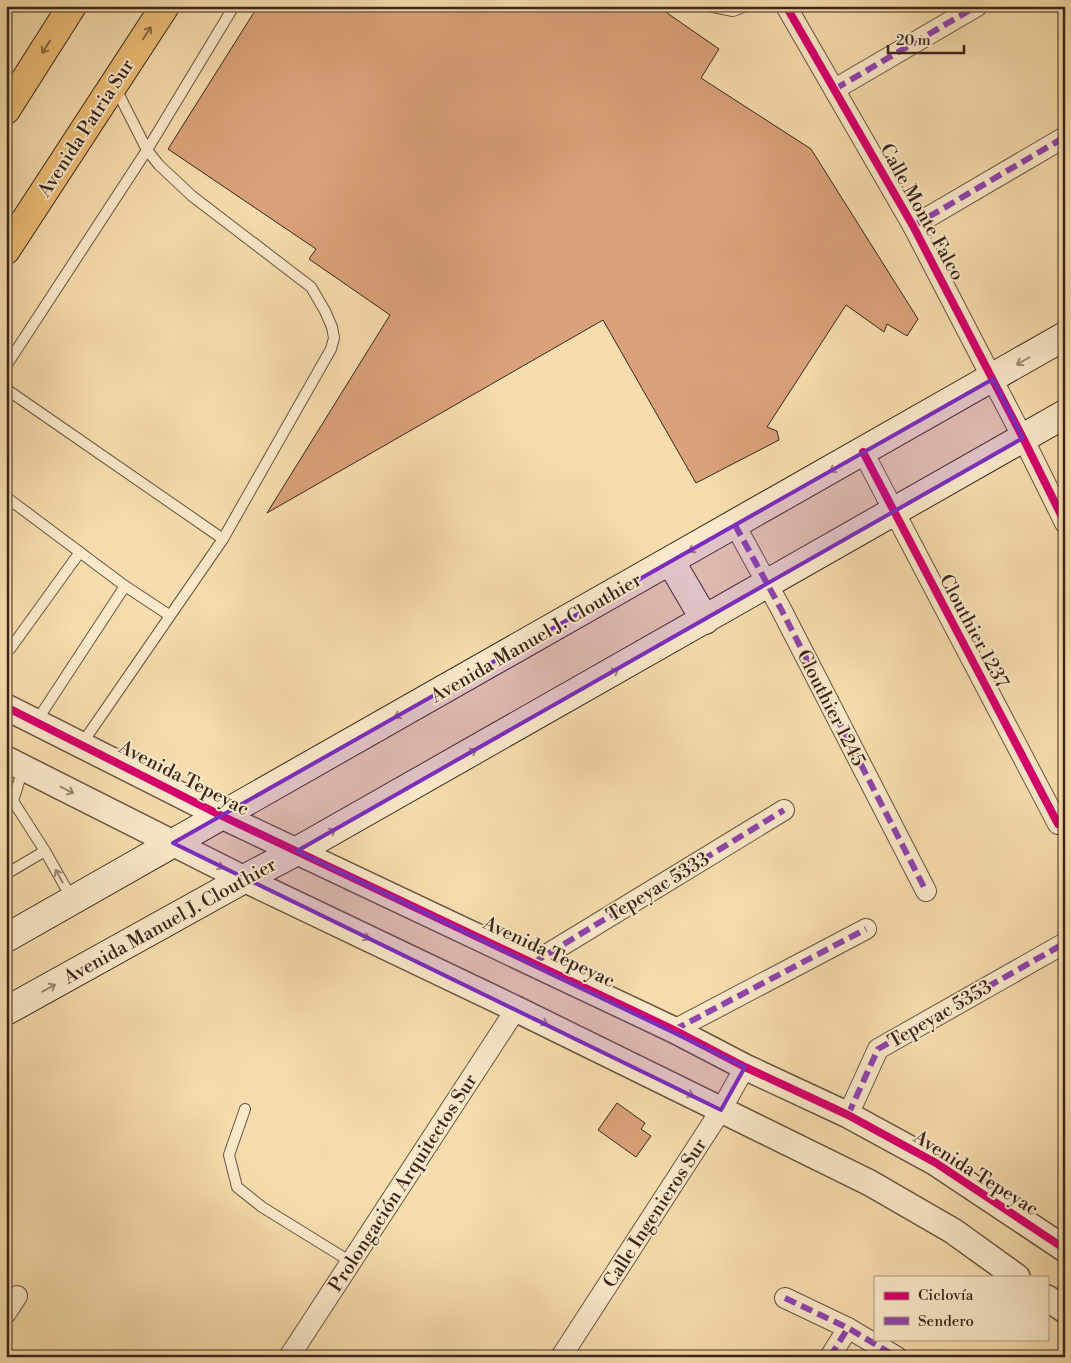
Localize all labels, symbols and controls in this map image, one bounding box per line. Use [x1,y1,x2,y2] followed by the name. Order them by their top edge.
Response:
[888,22,965,54] scale bar
[143,27,153,41] one-way arrow
[896,31,931,50] text: 20 m
[40,40,50,54] one-way arrow
[32,55,139,202] street label: Avenida Patria Sur
[874,139,970,285] street label: Calle Monte Falco
[1016,357,1030,367] one-way arrow
[829,463,844,473] one-way arrow
[687,543,702,553] one-way arrow
[425,568,646,709] street label: Avenida Manuel J. Clouthier
[934,570,1014,692] street label: Clouthier 1237
[791,646,871,770] street label: Clouthier 1245
[604,667,618,677] one-way arrow
[394,710,409,720] one-way arrow
[114,734,253,821] street label: Avenida Tepeyac
[463,748,478,758] one-way arrow
[59,786,74,795] one-way arrow
[321,828,336,837] one-way arrow
[602,847,714,927] street label: Tepeyac 5333
[58,852,281,990] street label: Avenida Manuel J. Clouthier
[209,861,224,870] one-way arrow
[54,868,64,883] one-way arrow
[478,911,619,993] street label: Avenida Tepeyac
[355,932,370,941] one-way arrow
[884,975,996,1053] street label: Tepeyac 5353
[41,982,55,992] one-way arrow
[533,1017,548,1027] one-way arrow
[323,1069,483,1297] street label: Prolongación Arquitectos Sur
[679,1089,694,1098] one-way arrow
[908,1124,1043,1221] street label: Avenida Tepeyac
[598,1134,712,1292] street label: Calle Ingenieros Sur
[874,1276,1048,1340] legend
[918,1286,974,1305] text: Ciclovía
[918,1312,974,1331] text: Sendero

